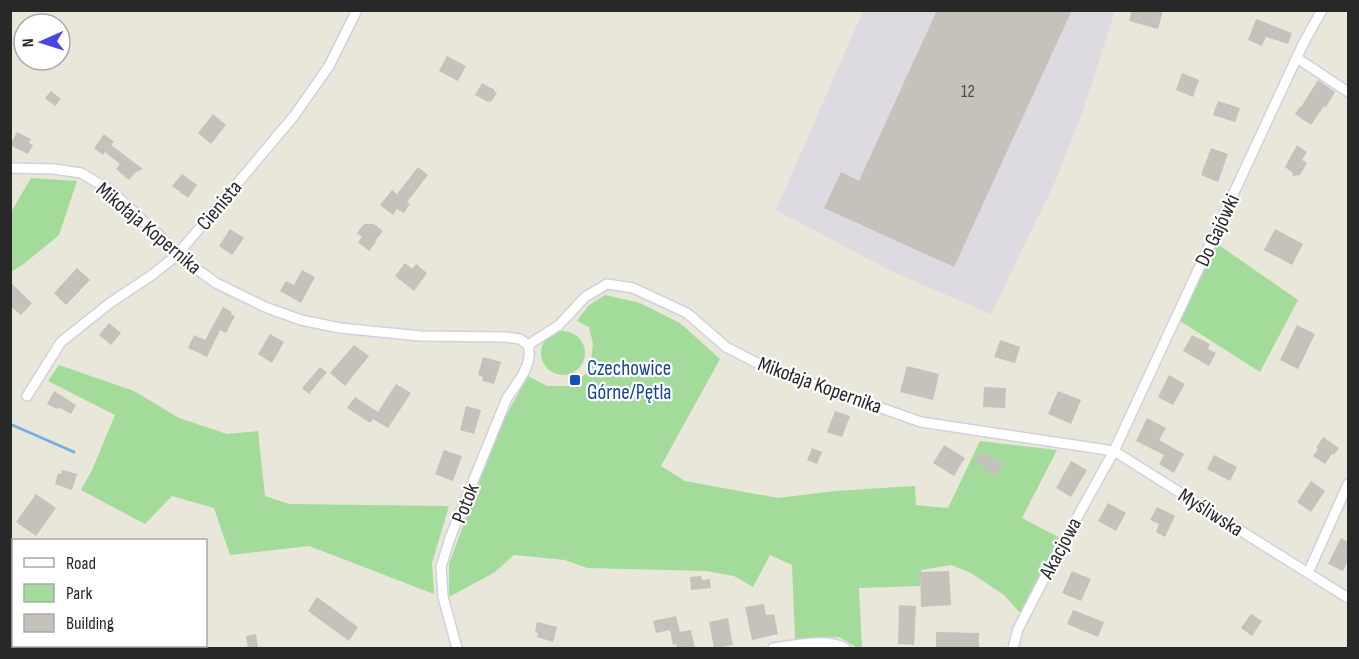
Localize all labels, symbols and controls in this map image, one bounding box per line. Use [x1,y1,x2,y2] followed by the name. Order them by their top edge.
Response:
[12,12,72,72] north arrow
[19,38,38,47] text: N
[961,81,975,102] house number: 12
[191,175,247,235] street label: Cienista
[91,177,207,280] street label: Mikołaja Kopernika
[1190,190,1245,270] street label: Do Gajówki
[754,351,885,419] street label: Mikołaja Kopernika
[587,356,671,405] place label: Czechowice Górne/Pętla
[568,373,582,387] marker: Czechowice Górne/Pętla
[446,480,485,527] street label: Potok
[1174,483,1248,542] street label: Myśliwska
[1033,513,1087,584] street label: Akacjowa
[12,539,207,647] legend
[66,553,96,574] text: Road
[66,583,92,604] text: Park
[66,613,114,634] text: Building

